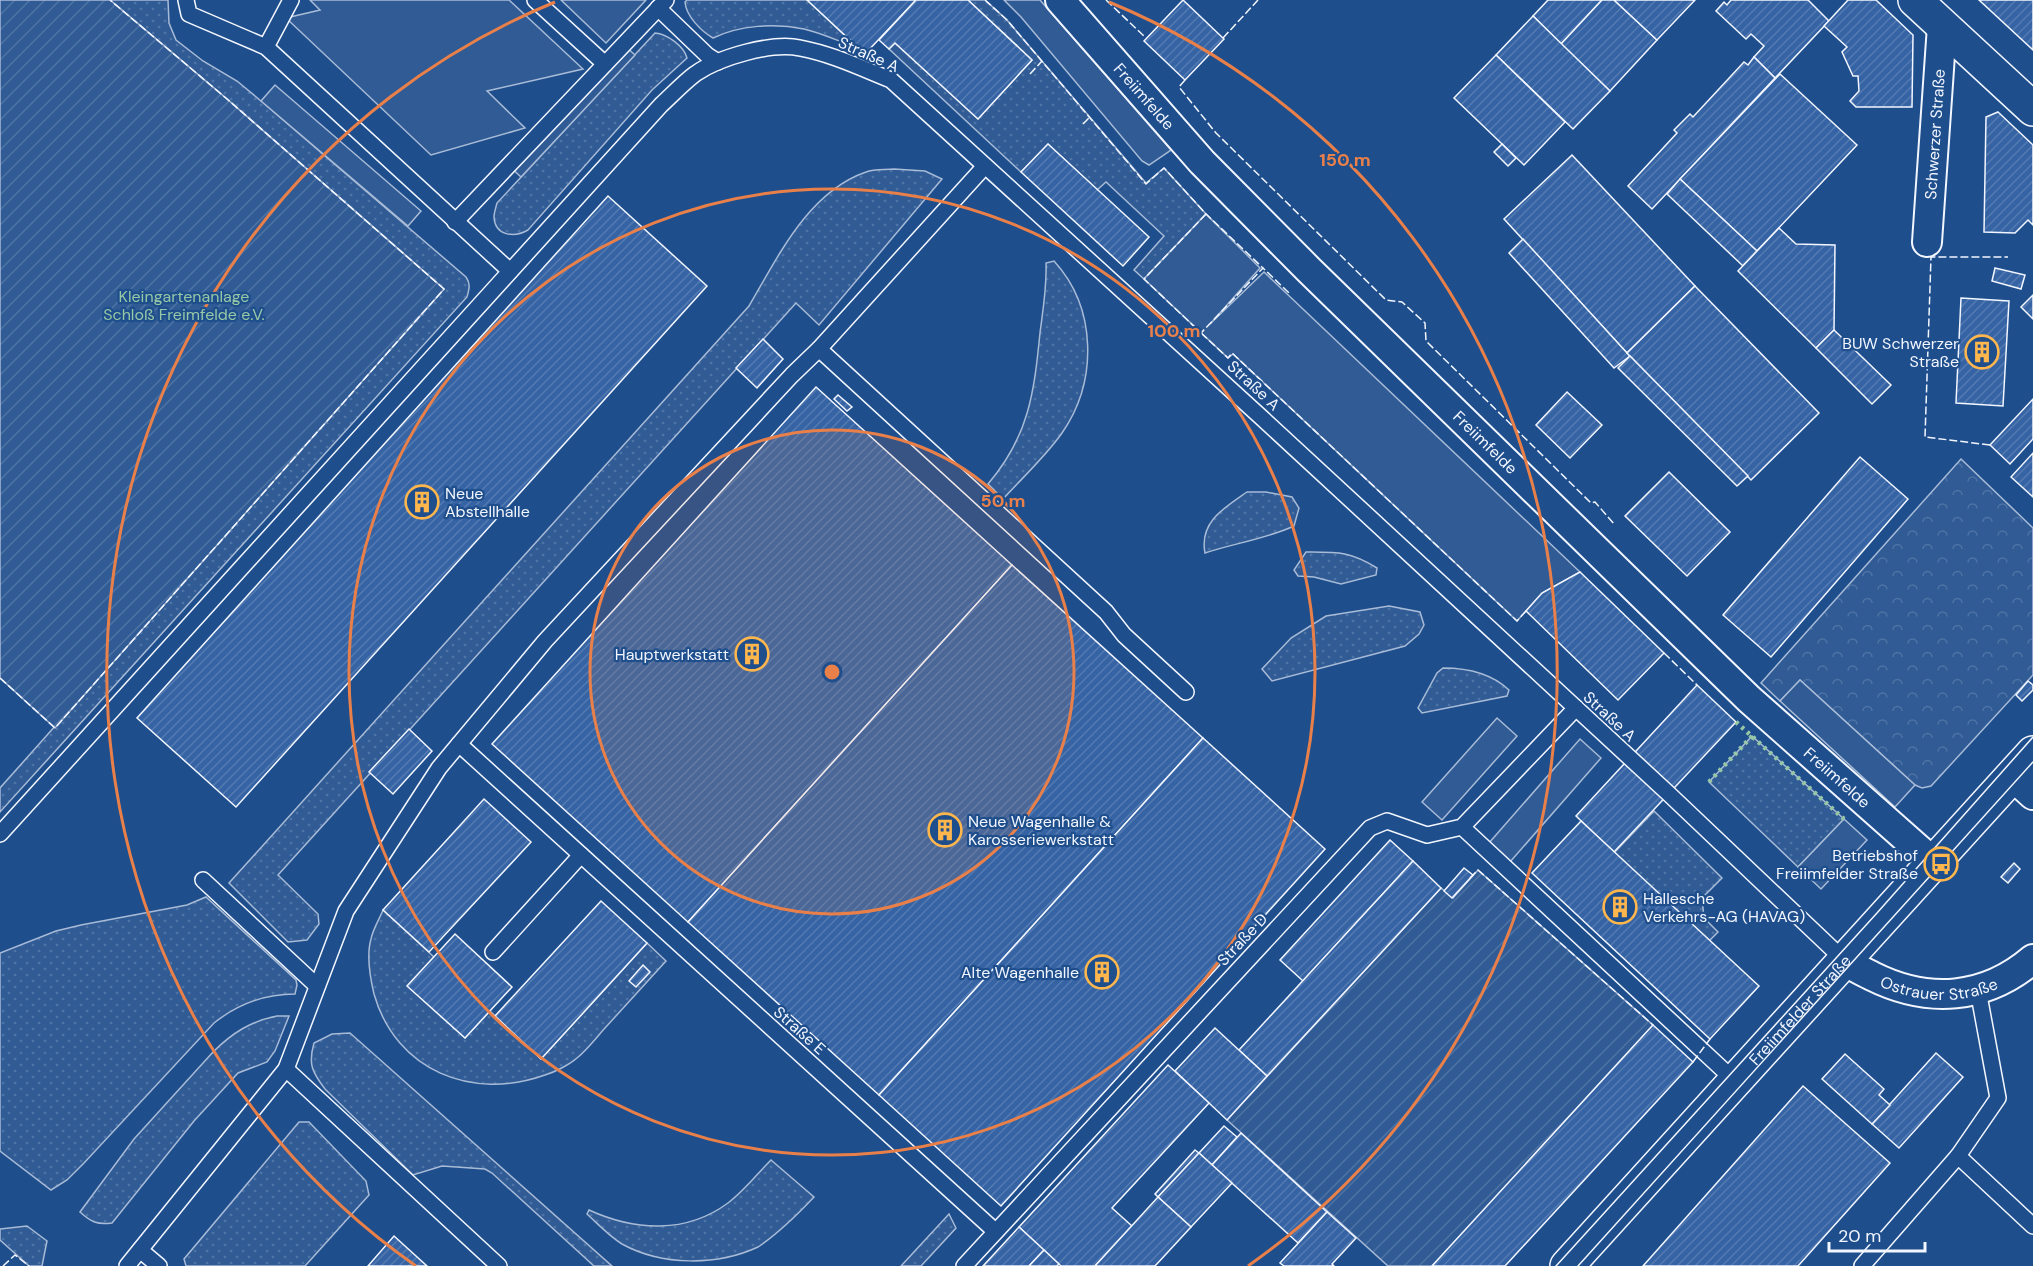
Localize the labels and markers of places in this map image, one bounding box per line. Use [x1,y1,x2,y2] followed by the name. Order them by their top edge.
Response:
[1842,333,1959,372] place label: BUW Schwerzer Straße
[1964,334,2000,370] building icon: BUW Schwerzer Straße
[445,483,530,522] place label: Neue Abstellhalle
[404,484,440,520] building icon: Neue Abstellhalle
[734,636,770,672] building icon: Hauptwerkstatt
[615,644,729,665] place label: Hauptwerkstatt
[822,662,842,682] centre of rings
[968,811,1114,850] place label: Neue Wagenhalle & Karosseriewerkstatt
[927,812,963,848] building icon: Neue Wagenhalle & Karosseriewerkstatt
[1776,845,1918,884] place label: Betriebshof Freiimfelder Straße
[1923,846,1959,882] bus stop icon: Betriebshof Freiimfelder Straße
[1643,888,1805,927] place label: Hallesche Verkehrs-AG (HAVAG)
[1602,889,1638,925] building icon: Hallesche Verkehrs-AG (HAVAG)
[1084,954,1120,990] building icon: Alte Wagenhalle
[961,962,1079,983] place label: Alte Wagenhalle

